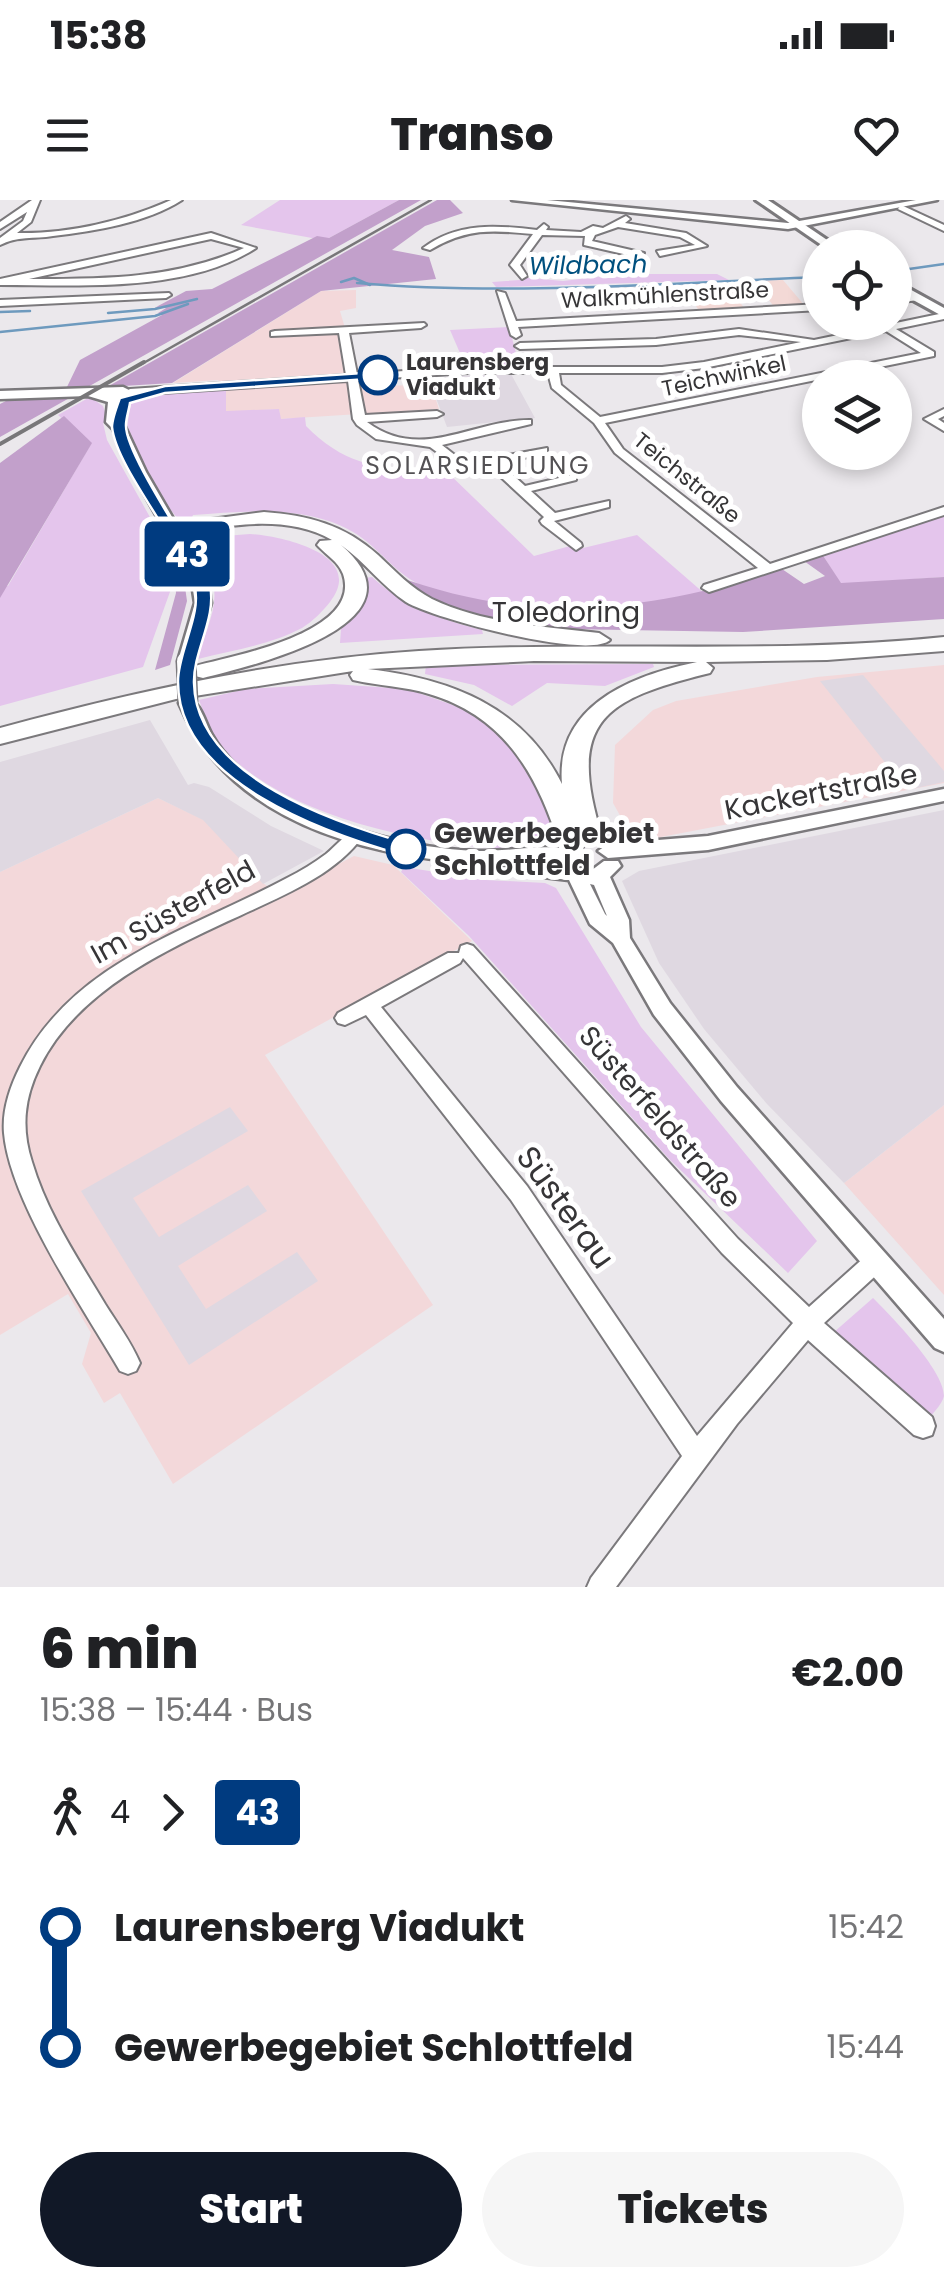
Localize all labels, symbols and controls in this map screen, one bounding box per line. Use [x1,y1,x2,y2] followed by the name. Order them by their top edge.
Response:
[50,9,147,62] text: 15:38
[391,103,553,166] text: Transo
[40,108,95,163] icon: menu
[849,108,904,163] icon: heart
[802,230,912,470] map controls
[802,230,912,340] button: locate
[528,246,648,284] water label: Wildbach
[560,274,770,316] street label: Walkmühlenstraße
[406,347,549,403] place label: Laurensberg Viadukt
[659,348,789,404] street label: Teichwinkel
[359,356,397,394] marker: Laurensberg Viadukt
[802,360,912,470] button: layers
[627,425,747,531] street label: Teichstraße
[365,448,591,483] district label: SOLARSIEDLUNG
[142,522,232,586] line badge: 43
[165,530,209,579] text: 43
[492,593,640,632] street label: Toledoring
[721,754,921,830] street label: Kackertstraße
[434,814,654,885] place label: Gewerbegebiet Schlottfeld
[387,830,425,868] marker: Gewerbegebiet Schlottfeld
[84,851,262,973] street label: Im Süsterfeld
[570,1017,750,1217] street label: Süsterfeldstraße
[506,1137,626,1277] street label: Süsterau
[40,1610,199,1687] text: 6 min
[792,1646,904,1699] text: €2.00
[40,1687,313,1732] text: 15:38 – 15:44 · Bus
[40,1785,95,1840] icon: walk
[145,1785,200,1840] icon: forward
[235,1788,280,1837] text: 43
[110,1789,130,1834] text: 4
[114,1901,524,1954] text: Laurensberg Viadukt
[828,1904,904,1949] text: 15:42
[114,2021,634,2074] text: Gewerbegebiet Schlottfeld
[827,2024,904,2069] text: 15:44
[40,2152,462,2267] button: Start
[482,2152,904,2267] button: Tickets

